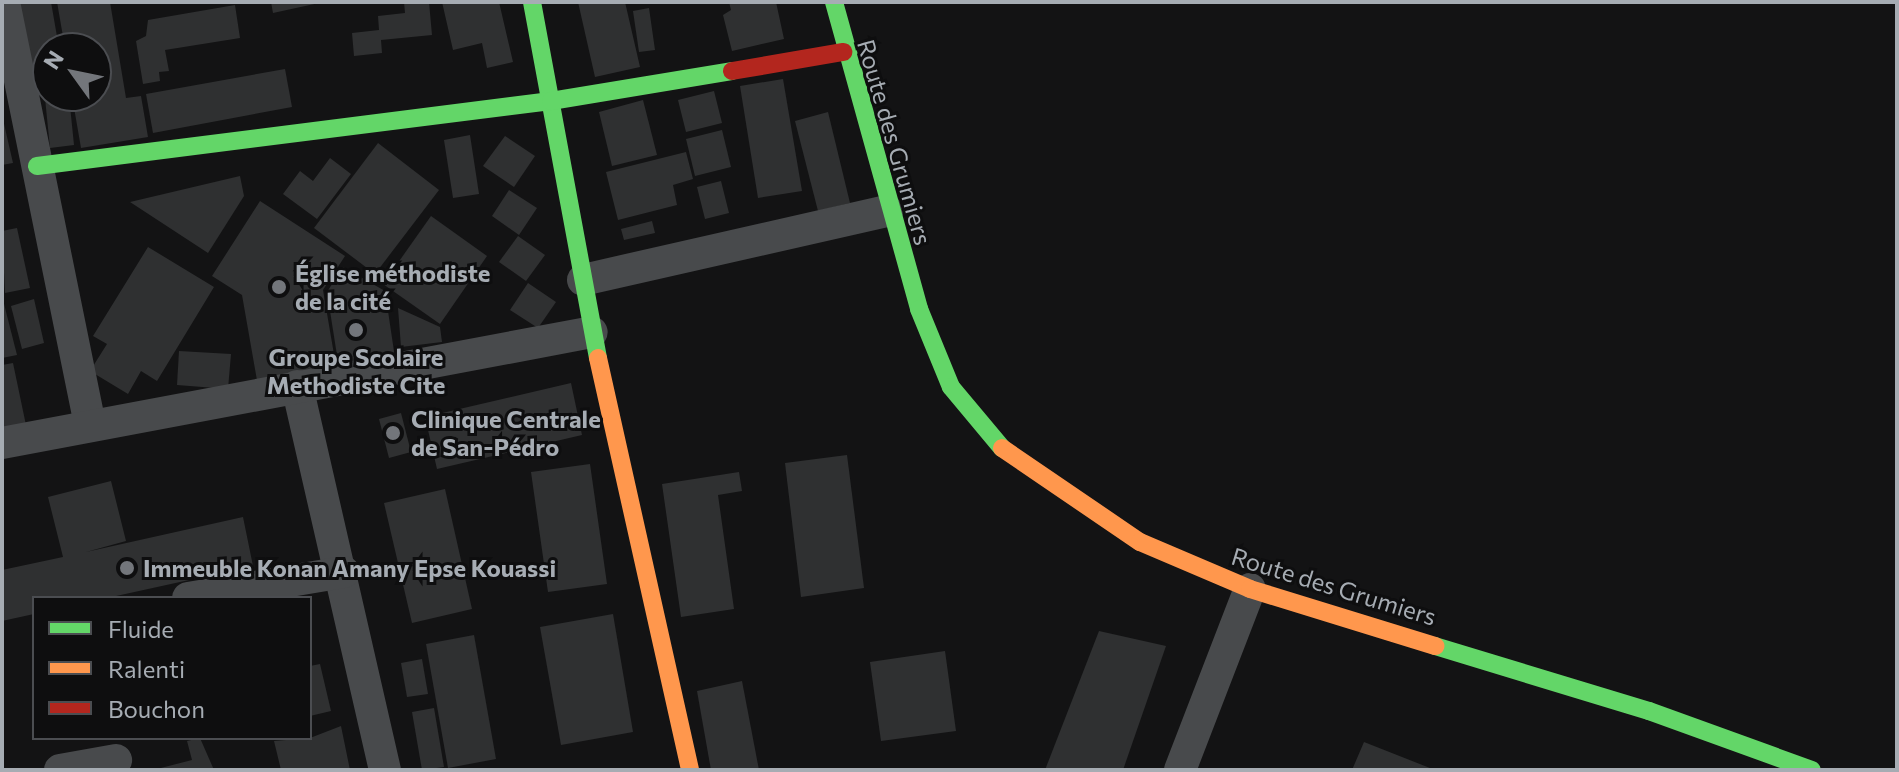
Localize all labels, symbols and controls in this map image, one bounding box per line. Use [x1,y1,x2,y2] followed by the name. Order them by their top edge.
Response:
[32,32,112,112] north arrow
[852,36,938,248] street label: Route des Grumiers
[37,45,69,74] text: N
[295,259,490,315] place label: Église méthodiste de la cité
[270,278,288,296] marker: Église méthodiste de la cité
[347,321,365,339] marker: Groupe Scolaire Methodiste Cite
[267,343,445,399] place label: Groupe Scolaire Methodiste Cite
[411,405,601,461] place label: Clinique Centrale de San-Pédro
[382,422,404,444] marker: Clinique Centrale de San-Pédro
[1228,541,1440,631] street label: Route des Grumiers
[143,554,556,582] place label: Immeuble Konan Amany Epse Kouassi
[118,559,136,577] marker: Immeuble Konan Amany Epse Kouassi
[32,596,312,740] legend
[108,614,174,643] text: Fluide
[108,654,185,683] text: Ralenti
[108,694,205,723] text: Bouchon

